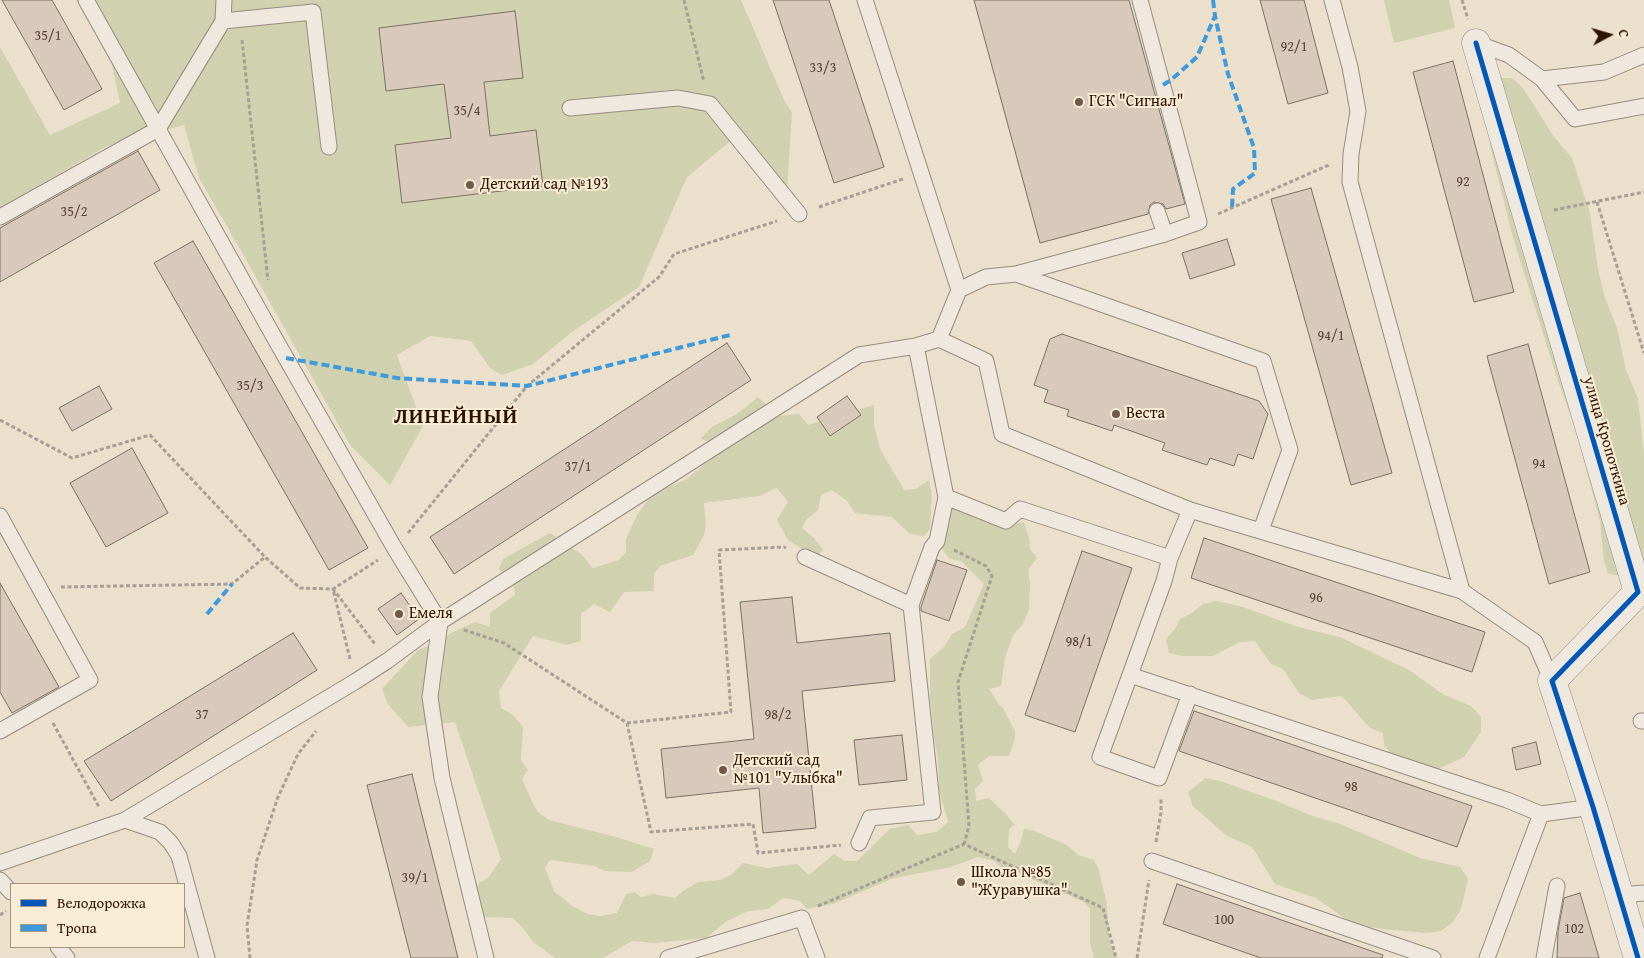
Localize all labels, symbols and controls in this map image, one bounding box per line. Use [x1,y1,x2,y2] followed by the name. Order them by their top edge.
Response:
[1584,10,1634,60] north arrow
[35,28,61,44] house number: 35/1
[1614,28,1634,38] text: С
[1281,39,1307,55] house number: 92/1
[810,60,836,76] house number: 33/3
[1089,92,1184,112] place label: ГСК "Сигнал"
[1073,96,1085,108] marker: ГСК "Сигнал"
[454,103,480,119] house number: 35/4
[1456,174,1470,190] house number: 92
[480,175,609,195] place label: Детский сад №193
[464,179,476,191] marker: Детский сад №193
[61,204,87,220] house number: 35/2
[1318,328,1344,344] house number: 94/1
[1578,374,1634,508] street label: улица Кропоткина
[237,378,263,394] house number: 35/3
[1126,404,1165,424] place label: Веста
[393,405,519,431] district label: ЛИНЕЙНЫЙ
[1110,408,1122,420] marker: Веста
[1532,456,1546,472] house number: 94
[565,459,591,475] house number: 37/1
[1309,590,1323,606] house number: 96
[409,604,453,624] place label: Емеля
[393,608,405,620] marker: Емеля
[1066,634,1092,650] house number: 98/1
[195,707,209,723] house number: 37
[765,707,791,723] house number: 98/2
[733,751,843,789] place label: Детский сад №101 "Улыбка"
[717,764,729,776] marker: Детский сад №101 "Улыбка"
[1344,779,1358,795] house number: 98
[971,863,1068,901] place label: Школа №85 "Журавушка"
[402,870,428,886] house number: 39/1
[955,876,967,888] marker: Школа №85 "Журавушка"
[10,883,185,948] legend
[57,892,146,913] text: Велодорожка
[1214,912,1234,928] house number: 100
[57,917,97,938] text: Тропа
[1564,921,1584,937] house number: 102

